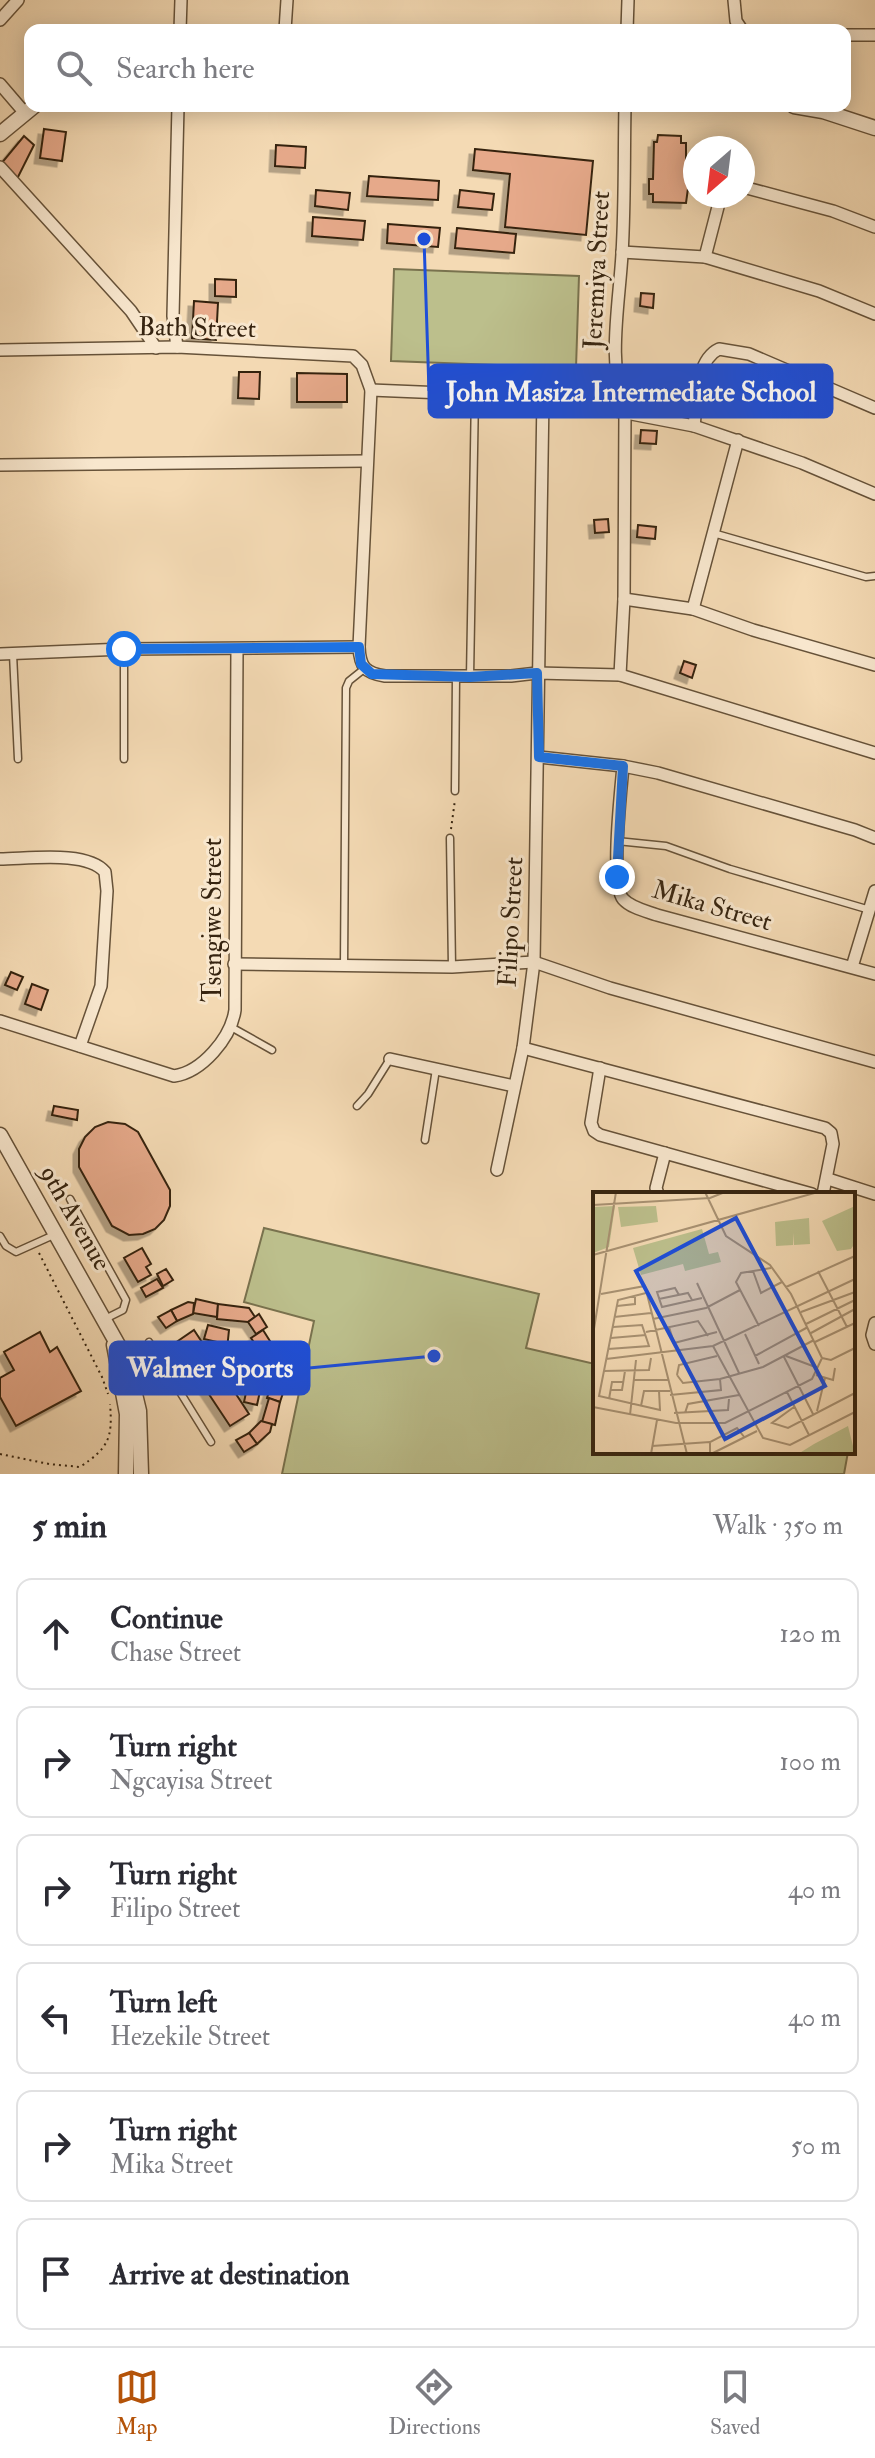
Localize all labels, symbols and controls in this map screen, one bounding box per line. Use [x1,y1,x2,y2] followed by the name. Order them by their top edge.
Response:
[24,24,851,112] search box
[52,46,96,90] icon: search
[116,50,255,87] text: Search here
[683,136,755,208] north arrow
[577,190,617,351] street label: Jeremiya Street
[138,311,256,345] street label: Bath Street
[429,365,832,417] callout: John Masiza Intermediate School
[444,375,817,410] text: John Masiza Intermediate School
[106,631,142,667] route start
[197,838,229,1002] street label: Tsengiwe Street
[492,856,531,988] street label: Filipo Street
[599,859,635,895] route end
[648,874,776,938] street label: Mika Street
[31,1158,118,1276] street label: 9th Avenue
[593,1192,855,1454] inset map
[110,1342,309,1394] callout: Walmer Sports
[126,1351,294,1386] text: Walmer Sports
[32,1505,107,1548] text: 5 min
[713,1510,843,1542] text: Walk · 350 m
[110,1600,223,1637] text: Continue
[34,1612,78,1656] icon: ahead
[780,1618,841,1650] text: 120 m
[110,1637,241,1669] text: Chase Street
[110,1728,237,1765] text: Turn right
[34,1740,78,1784] icon: right
[780,1746,841,1778] text: 100 m
[110,1765,272,1797] text: Ngcayisa Street
[110,1856,237,1893] text: Turn right
[34,1868,78,1912] icon: right
[788,1874,841,1906] text: 40 m
[110,1893,240,1925] text: Filipo Street
[110,1984,217,2021] text: Turn left
[34,1996,78,2040] icon: left
[788,2002,841,2034] text: 40 m
[110,2021,270,2053] text: Hezekile Street
[110,2112,237,2149] text: Turn right
[34,2124,78,2168] icon: right
[791,2130,841,2162] text: 50 m
[110,2149,233,2181] text: Mika Street
[34,2252,78,2296] icon: arrive
[110,2256,350,2293] text: Arrive at destination
[115,2365,159,2441] tab: Map
[388,2365,481,2441] tab: Directions
[710,2365,760,2441] tab: Saved

